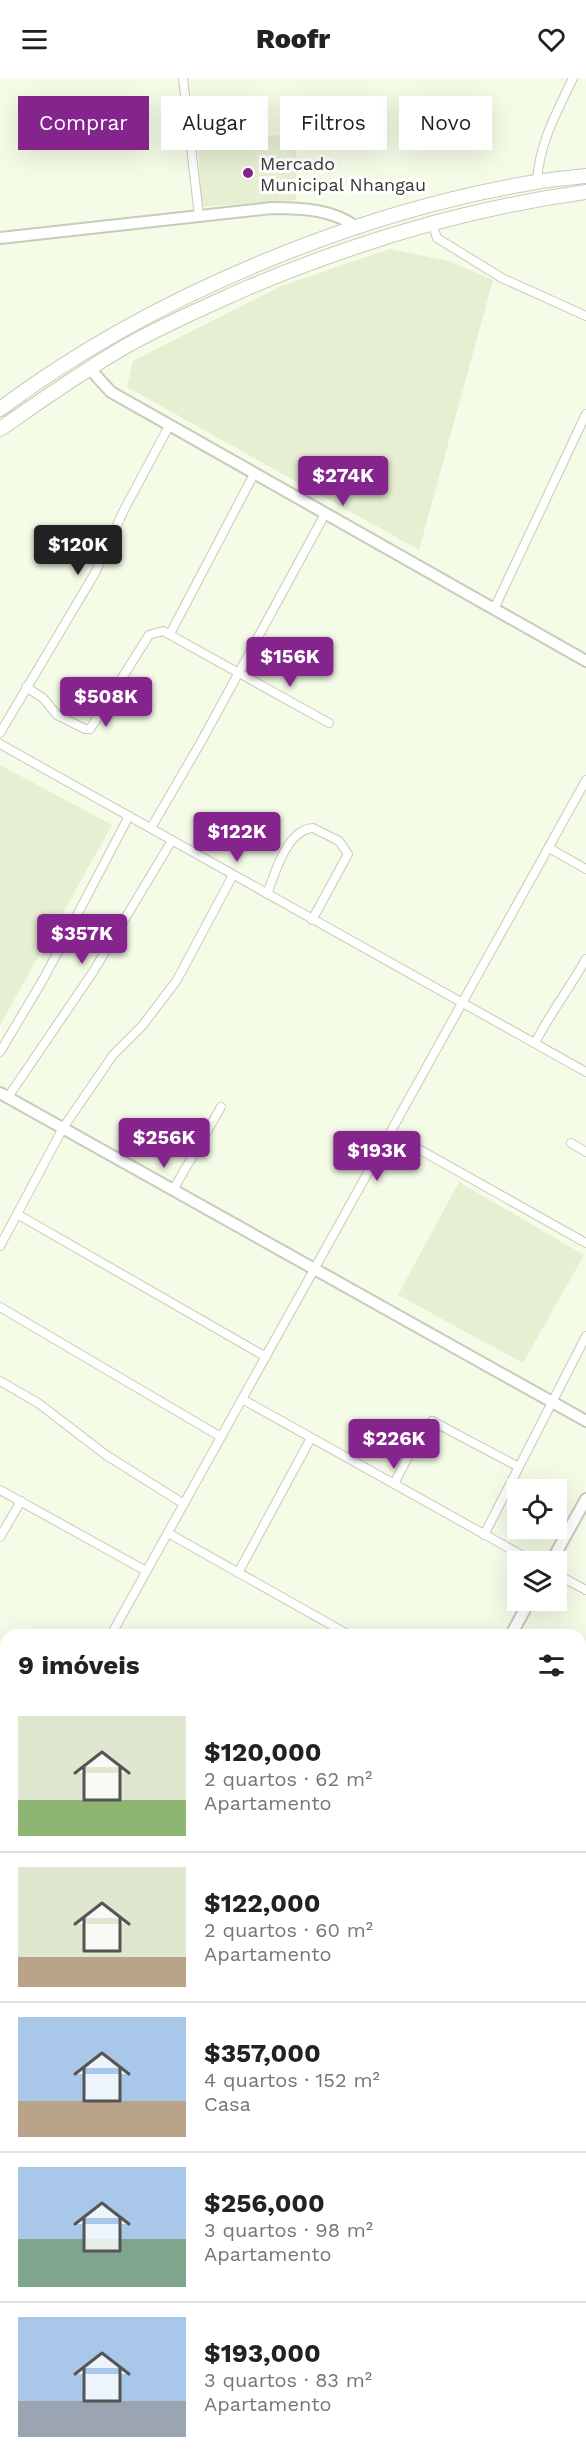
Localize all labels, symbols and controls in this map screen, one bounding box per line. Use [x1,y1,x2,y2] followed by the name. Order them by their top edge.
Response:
[18,23,51,56] icon: menu
[256,23,330,55] text: Roofr
[535,23,568,56] icon: heart
[18,96,149,150] chip: Comprar
[161,96,268,150] chip: Alugar
[280,96,387,150] chip: Filtros
[399,96,492,150] chip: Novo
[260,153,426,195] place label: Mercado Municipal Nhangau
[241,166,255,180] marker: Mercado Municipal Nhangau
[301,456,385,507] pin: $274K
[312,463,374,487] text: $274K
[36,525,120,576] pin: $120K
[48,532,108,556] text: $120K
[248,637,332,688] pin: $156K
[260,644,320,668] text: $156K
[64,677,148,728] pin: $508K
[74,684,138,708] text: $508K
[195,812,279,863] pin: $122K
[207,819,267,843] text: $122K
[40,914,124,965] pin: $357K
[51,921,113,945] text: $357K
[122,1118,206,1169] pin: $256K
[133,1125,195,1149] text: $256K
[335,1131,419,1182] pin: $193K
[347,1138,407,1162] text: $193K
[352,1419,436,1470] pin: $226K
[363,1426,425,1450] text: $226K
[507,1479,567,1611] map controls
[507,1479,567,1539] button: locate
[507,1551,567,1611] button: layers
[535,1649,568,1682] icon: filters
[18,1650,140,1680] text: 9 imóveis
[204,1737,321,1767] text: $120,000
[66,1740,138,1812] icon: home
[204,1767,372,1791] text: 2 quartos · 62 m²
[204,1791,332,1815] text: Apartamento
[204,1888,320,1918] text: $122,000
[66,1891,138,1963] icon: home
[204,1918,373,1942] text: 2 quartos · 60 m²
[204,1942,332,1966] text: Apartamento
[204,2038,321,2068] text: $357,000
[66,2041,138,2113] icon: home
[204,2068,380,2092] text: 4 quartos · 152 m²
[204,2092,251,2116] text: Casa
[204,2188,325,2218] text: $256,000
[66,2191,138,2263] icon: home
[204,2218,373,2242] text: 3 quartos · 98 m²
[204,2242,332,2266] text: Apartamento
[204,2338,321,2368] text: $193,000
[66,2341,138,2413] icon: home
[204,2368,372,2392] text: 3 quartos · 83 m²
[204,2392,332,2416] text: Apartamento

